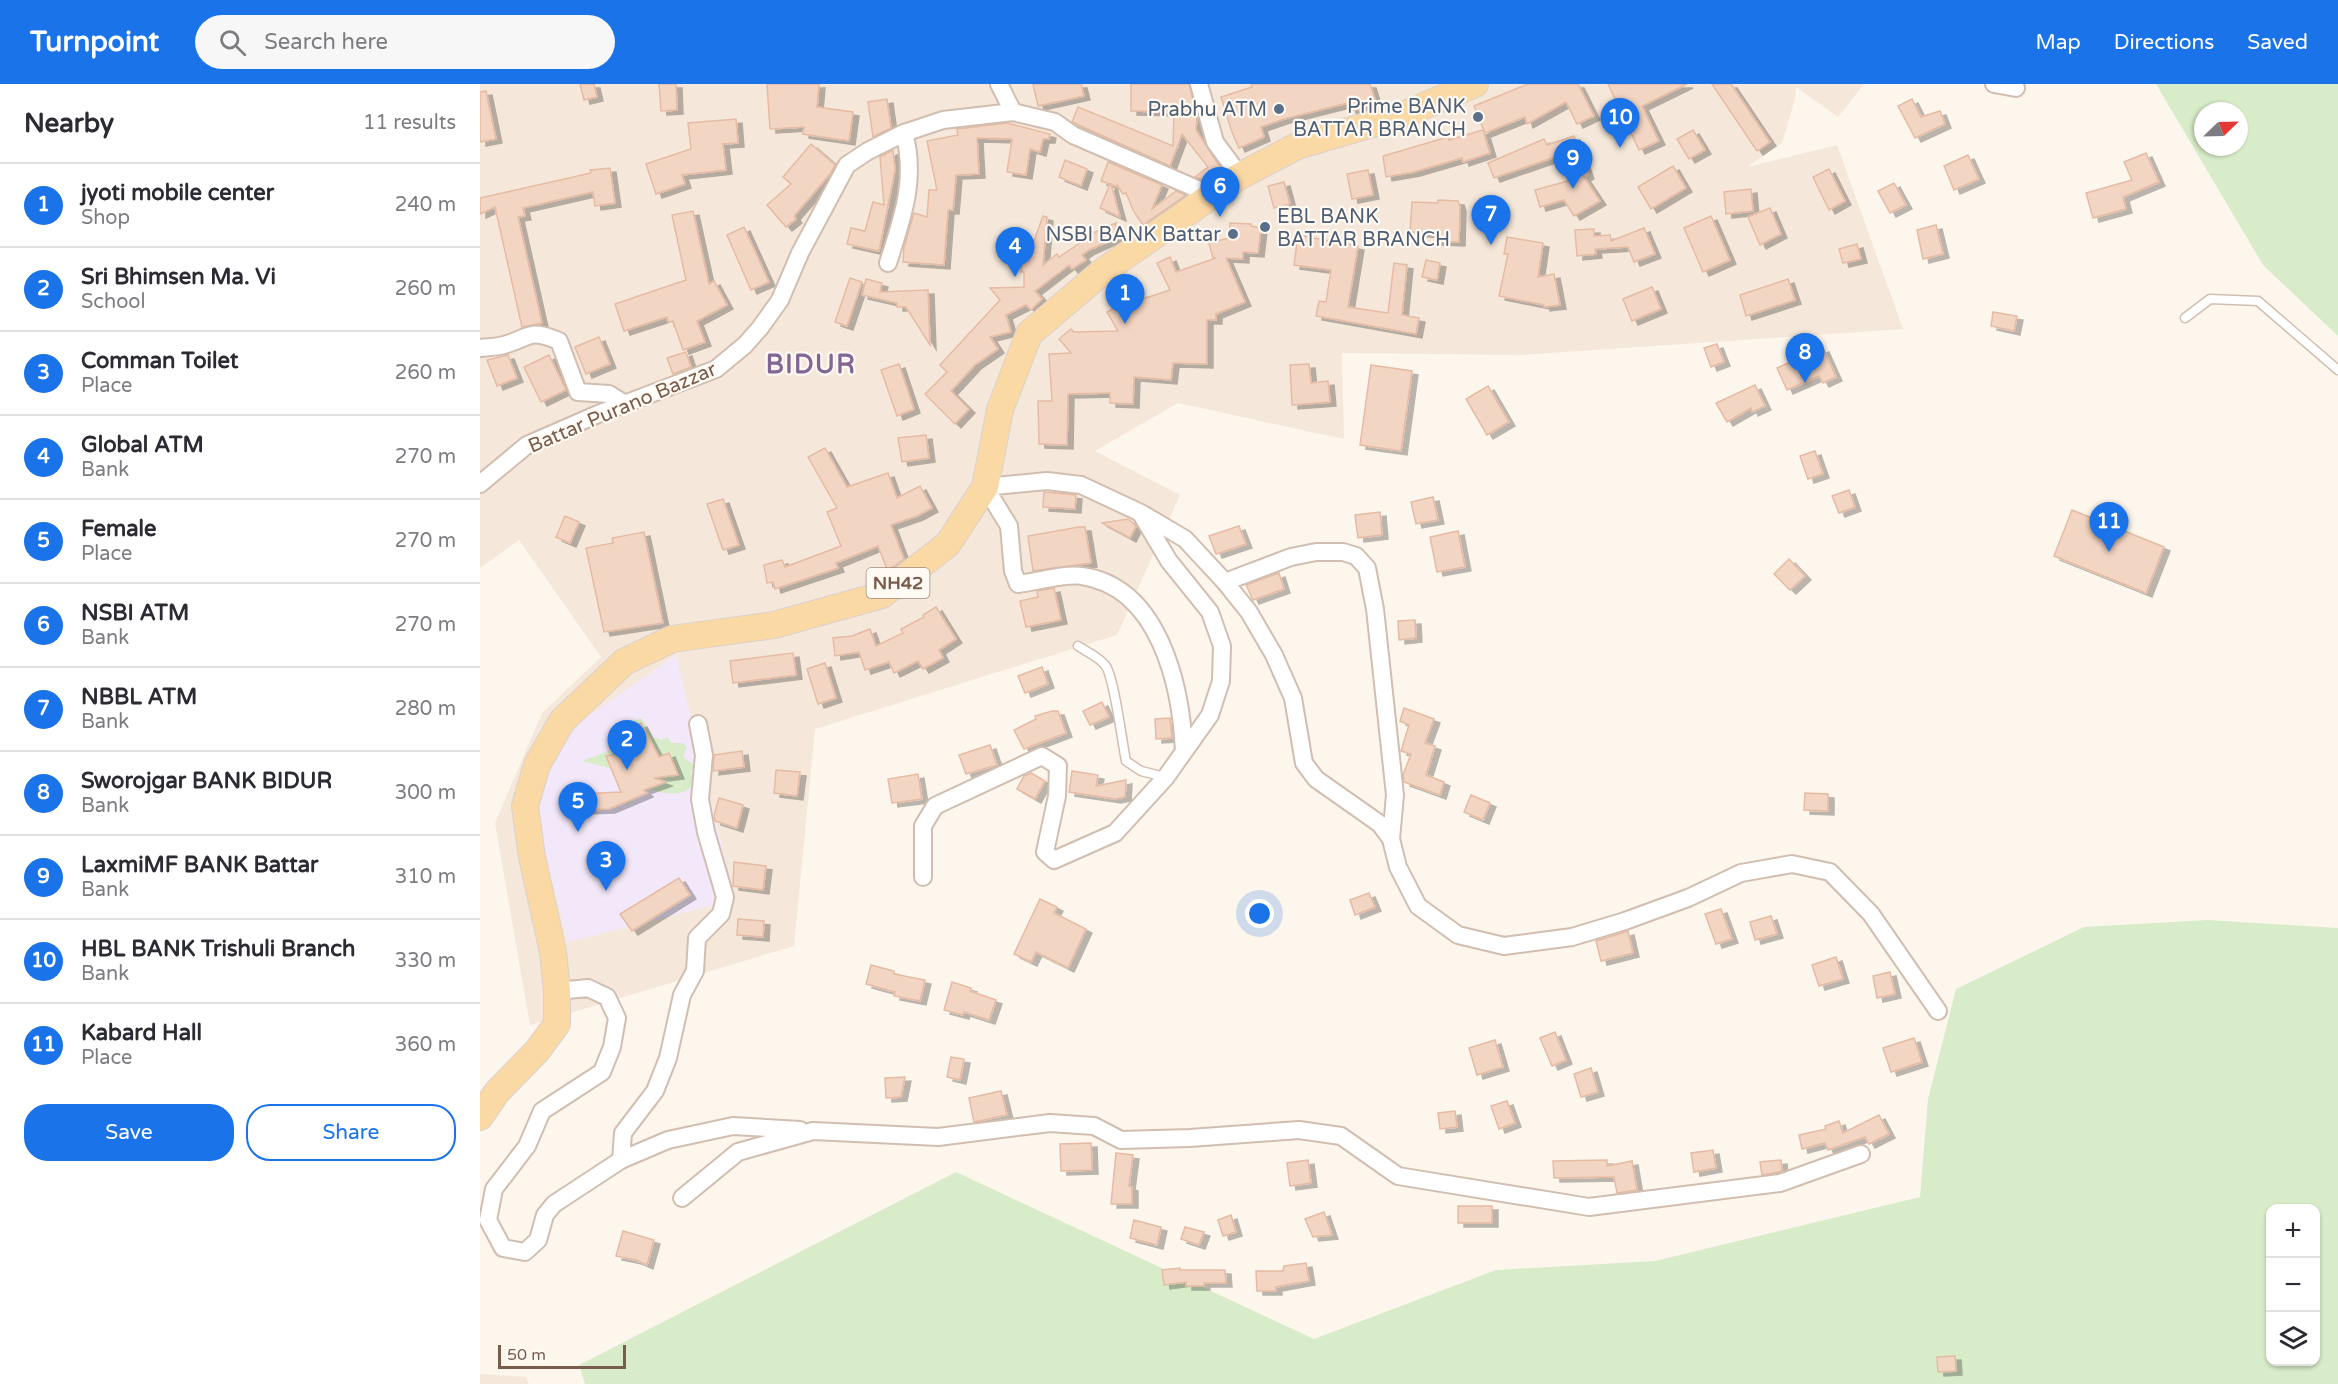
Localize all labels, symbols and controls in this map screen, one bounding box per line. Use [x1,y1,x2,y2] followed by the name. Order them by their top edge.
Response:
[195,15,615,69] search box
[30,25,159,59] text: Turnpoint
[216,26,249,59] icon: search
[264,29,388,55] text: Search here
[2035,30,2081,55] text: Map
[2114,30,2214,55] text: Directions
[2247,30,2308,55] text: Saved
[1293,95,1466,142] place label: Prime BANK BATTAR BRANCH
[1148,98,1267,122] place label: Prabhu ATM
[1600,98,1640,148] pin: 10
[1272,102,1286,116] marker: Prabhu ATM
[2194,102,2248,156] north arrow
[24,108,114,139] text: Nearby
[1471,110,1485,124] marker: Prime BANK BATTAR BRANCH
[363,111,456,135] text: 11 results
[1554,140,1592,189] pin: 9
[1200,168,1240,217] pin: 6
[81,180,274,206] text: jyoti mobile center
[37,193,50,217] text: 1
[395,193,456,217] text: 240 m
[1472,196,1510,245] pin: 7
[1277,205,1450,252] place label: EBL BANK BATTAR BRANCH
[81,206,130,230] text: Shop
[1258,220,1272,234] marker: EBL BANK BATTAR BRANCH
[1045,223,1221,247] place label: NSBI BANK Battar
[1226,227,1240,241] marker: NSBI BANK Battar
[996,228,1034,277] pin: 4
[81,264,276,290] text: Sri Bhimsen Ma. Vi
[1106,274,1144,324] pin: 1
[37,277,50,301] text: 2
[395,277,456,301] text: 260 m
[81,290,145,314] text: School
[1786,334,1824,383] pin: 8
[81,348,238,374] text: Comman Toilet
[766,349,856,380] district label: BIDUR
[525,357,720,458] street label: Battar Purano Bazzar
[37,361,50,385] text: 3
[395,361,456,385] text: 260 m
[81,374,132,398] text: Place
[81,432,204,458] text: Global ATM
[37,445,50,469] text: 4
[395,445,456,469] text: 270 m
[81,458,129,482] text: Bank
[2090,502,2128,552] pin: 11
[81,516,156,542] text: Female
[37,529,50,553] text: 5
[395,529,456,553] text: 270 m
[81,542,132,566] text: Place
[866,568,930,598] road number: NH42
[81,600,189,626] text: NSBI ATM
[37,613,50,637] text: 6
[395,613,456,637] text: 270 m
[81,626,129,650] text: Bank
[81,684,197,710] text: NBBL ATM
[37,697,50,721] text: 7
[395,697,456,721] text: 280 m
[81,710,129,734] text: Bank
[608,720,646,770] pin: 2
[81,768,332,794] text: Sworojgar BANK BIDUR
[37,781,50,805] text: 8
[395,781,456,805] text: 300 m
[558,782,598,832] pin: 5
[81,794,129,818] text: Bank
[586,842,626,891] pin: 3
[81,852,318,878] text: LaxmiMF BANK Battar
[37,865,50,889] text: 9
[395,865,456,889] text: 310 m
[81,878,129,902] text: Bank
[1245,899,1274,928] your location
[81,936,355,962] text: HBL BANK Trishuli Branch
[31,949,56,973] text: 10
[395,949,456,973] text: 330 m
[81,962,129,986] text: Bank
[81,1020,202,1046] text: Kabard Hall
[31,1033,56,1057] text: 11
[395,1033,456,1057] text: 360 m
[81,1046,132,1070] text: Place
[24,1104,234,1161] button: Save
[246,1104,456,1161] button: Share
[2266,1204,2320,1366] map controls
[2266,1204,2320,1258] button: +
[2266,1258,2320,1312] button: −
[2266,1312,2320,1366] button: layers
[498,1342,626,1370] scale bar
[507,1345,546,1365] text: 50 m

